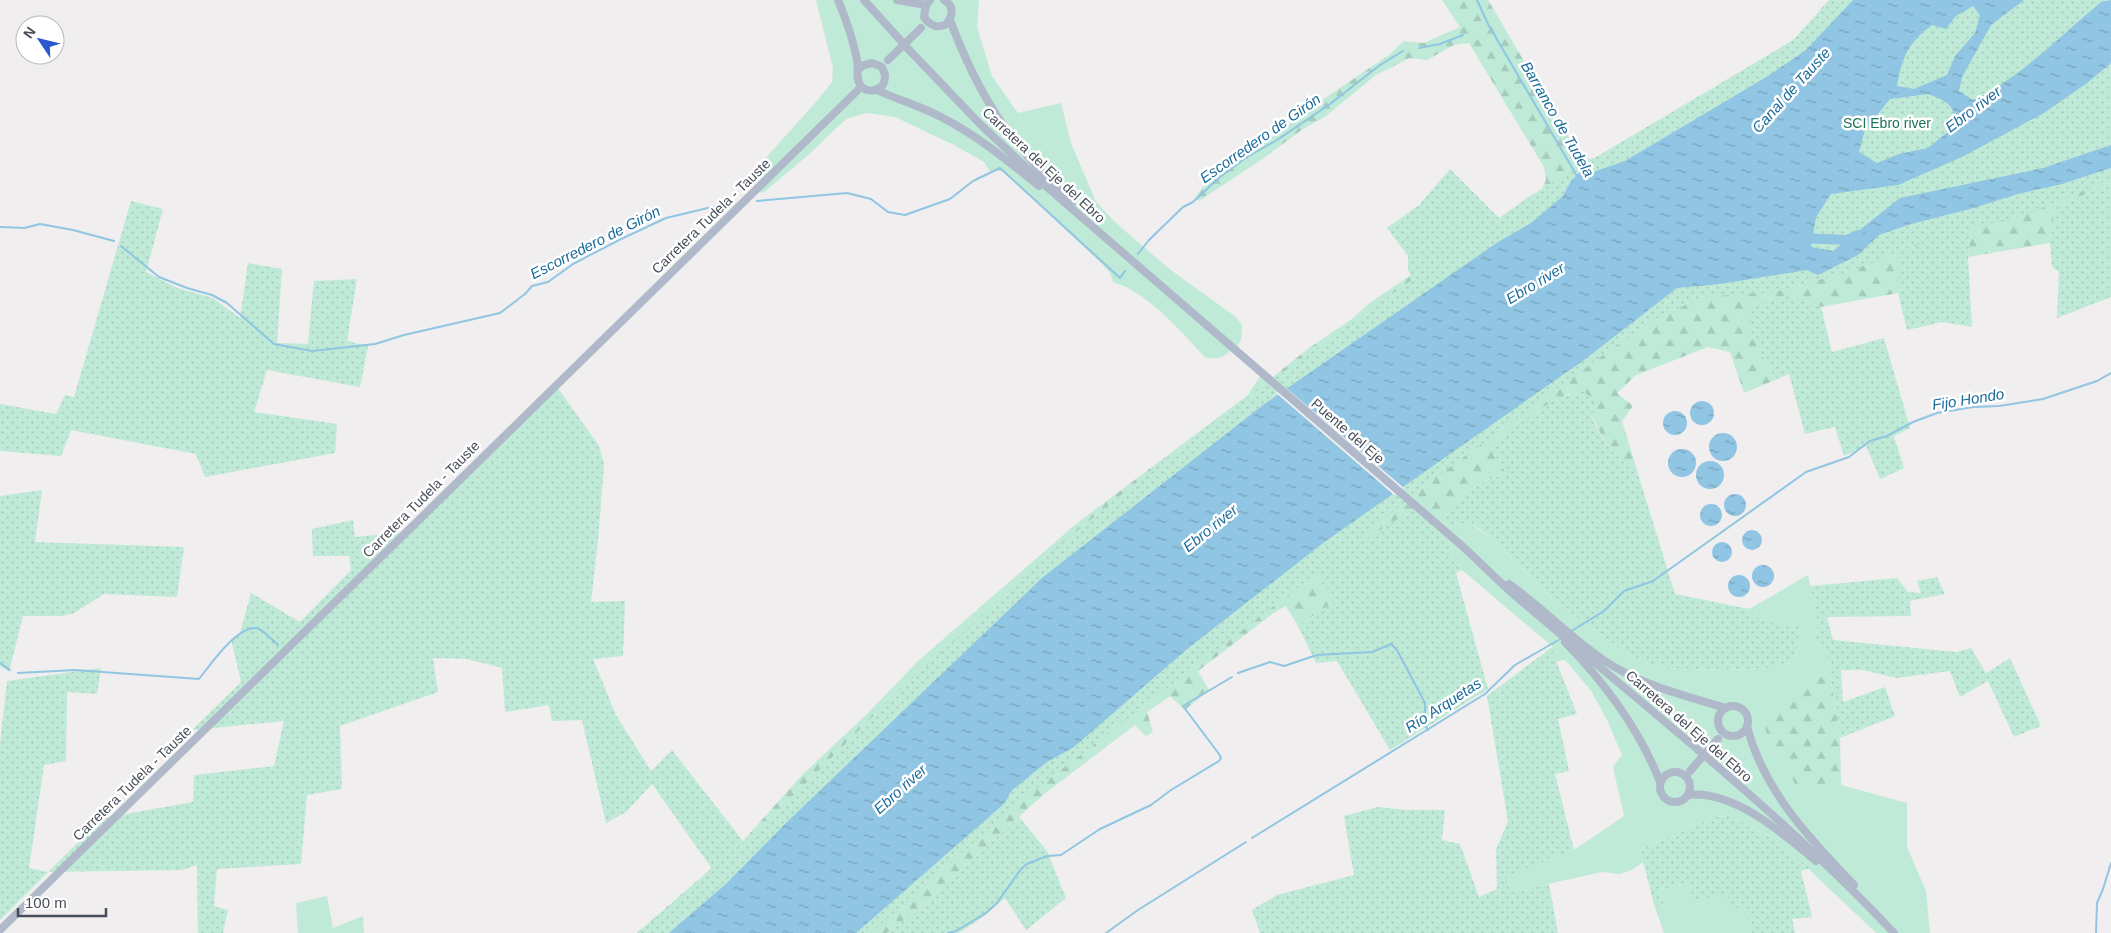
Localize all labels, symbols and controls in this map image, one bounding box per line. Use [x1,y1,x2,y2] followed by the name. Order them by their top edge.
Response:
[15,15,65,65] north arrow
[20,24,39,41] text: N
[1748,44,1834,136] water label: Canal de Tauste
[1518,58,1598,180] water label: Barranco de Tudela
[1942,82,2005,135] water label: Ebro river
[1196,90,1324,186] water label: Escorredero de Girón
[979,104,1109,226] street label: Carretera del Eje del Ebro
[1843,115,1931,131] park label: SCI Ebro river
[648,155,774,277] street label: Carretera Tudela - Tauste
[527,202,663,282] water label: Escorredero de Girón
[1503,258,1568,307] water label: Ebro river
[1931,385,2005,413] water label: Fijo Hondo
[1308,395,1388,467] street label: Puente del Eje
[359,437,483,561] street label: Carretera Tudela - Tauste
[1179,500,1241,555] water label: Ebro river
[1623,667,1755,785] street label: Carretera del Eje del Ebro
[1402,674,1485,736] water label: Río Arquetas
[69,722,195,844] street label: Carretera Tudela - Tauste
[870,760,931,817] water label: Ebro river
[18,886,105,918] scale bar
[25,894,67,911] text: 100 m

